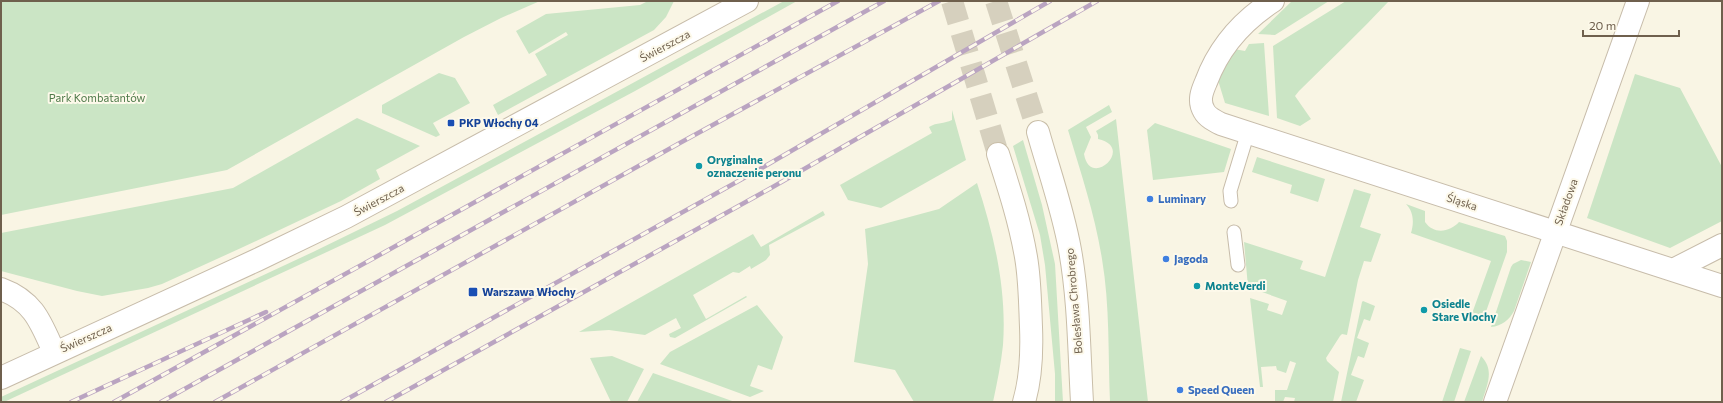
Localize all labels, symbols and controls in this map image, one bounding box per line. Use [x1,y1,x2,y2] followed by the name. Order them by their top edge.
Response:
[1583,12,1679,38] scale bar
[1589,18,1616,32] text: 20 m
[637,26,692,64] street label: Świerszcza
[49,91,146,104] park label: Park Kombatantów
[459,116,539,129] place label: PKP Włochy 04
[446,118,456,128] marker: PKP Włochy 04
[707,153,801,179] place label: Oryginalne oznaczenie peronu
[694,161,704,171] marker: Oryginalne oznaczenie peronu
[1551,177,1580,227] street label: Składowa
[351,180,406,218] street label: Świerszcza
[1445,189,1480,213] street label: Śląska
[1158,192,1206,205] place label: Luminary
[1145,194,1155,204] marker: Luminary
[1062,247,1085,355] street label: Bolesława Chrobrego
[1174,252,1208,266] place label: Jagoda
[1161,254,1171,264] marker: Jagoda
[1205,279,1266,292] place label: MonteVerdi
[1192,281,1202,291] marker: MonteVerdi
[482,285,576,298] place label: Warszawa Włochy
[467,286,479,298] marker: Warszawa Włochy
[1432,297,1496,323] place label: Osiedle Stare Vlochy
[1419,305,1429,315] marker: Osiedle Stare Vlochy
[58,320,114,355] street label: Świerszcza
[1188,383,1254,396] place label: Speed Queen
[1175,385,1185,395] marker: Speed Queen

